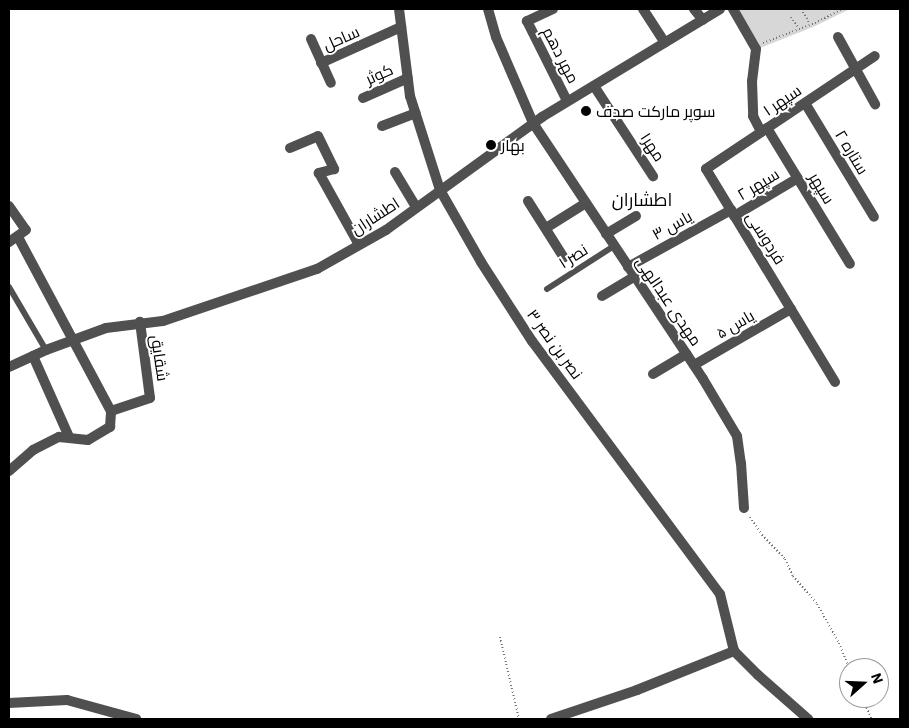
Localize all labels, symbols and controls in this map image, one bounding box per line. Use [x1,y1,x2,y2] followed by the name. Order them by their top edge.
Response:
[320,21,362,55] street label: ساحل
[539,24,583,86] street label: مهر دهم
[362,59,396,89] street label: کوثر
[759,80,805,120] street label: سپهر ۱
[596,101,716,121] place label: سوپر مارکت صدف
[580,105,592,117] marker: سوپر مارکت صدف
[831,126,873,178] street label: ستاره ۲
[637,129,669,165] street label: مهر۱
[501,135,525,155] place label: بهار
[485,139,497,151] marker: بهار
[734,164,782,204] street label: سپهر ۲
[805,169,839,207] street label: سپهر
[612,189,672,211] district label: اطشاران
[347,193,403,239] street label: اطشاران
[649,206,695,244] street label: یاس ۳
[742,208,790,268] street label: فردوسی
[555,240,591,272] street label: نصر ۱
[632,253,706,349] street label: مهدی عبدالهی
[523,305,587,383] street label: نصر بن نصر ۳
[712,305,758,343] street label: یاس ۵
[147,334,173,382] street label: شقایق
[839,658,889,708] north arrow
[867,670,887,686] text: N

